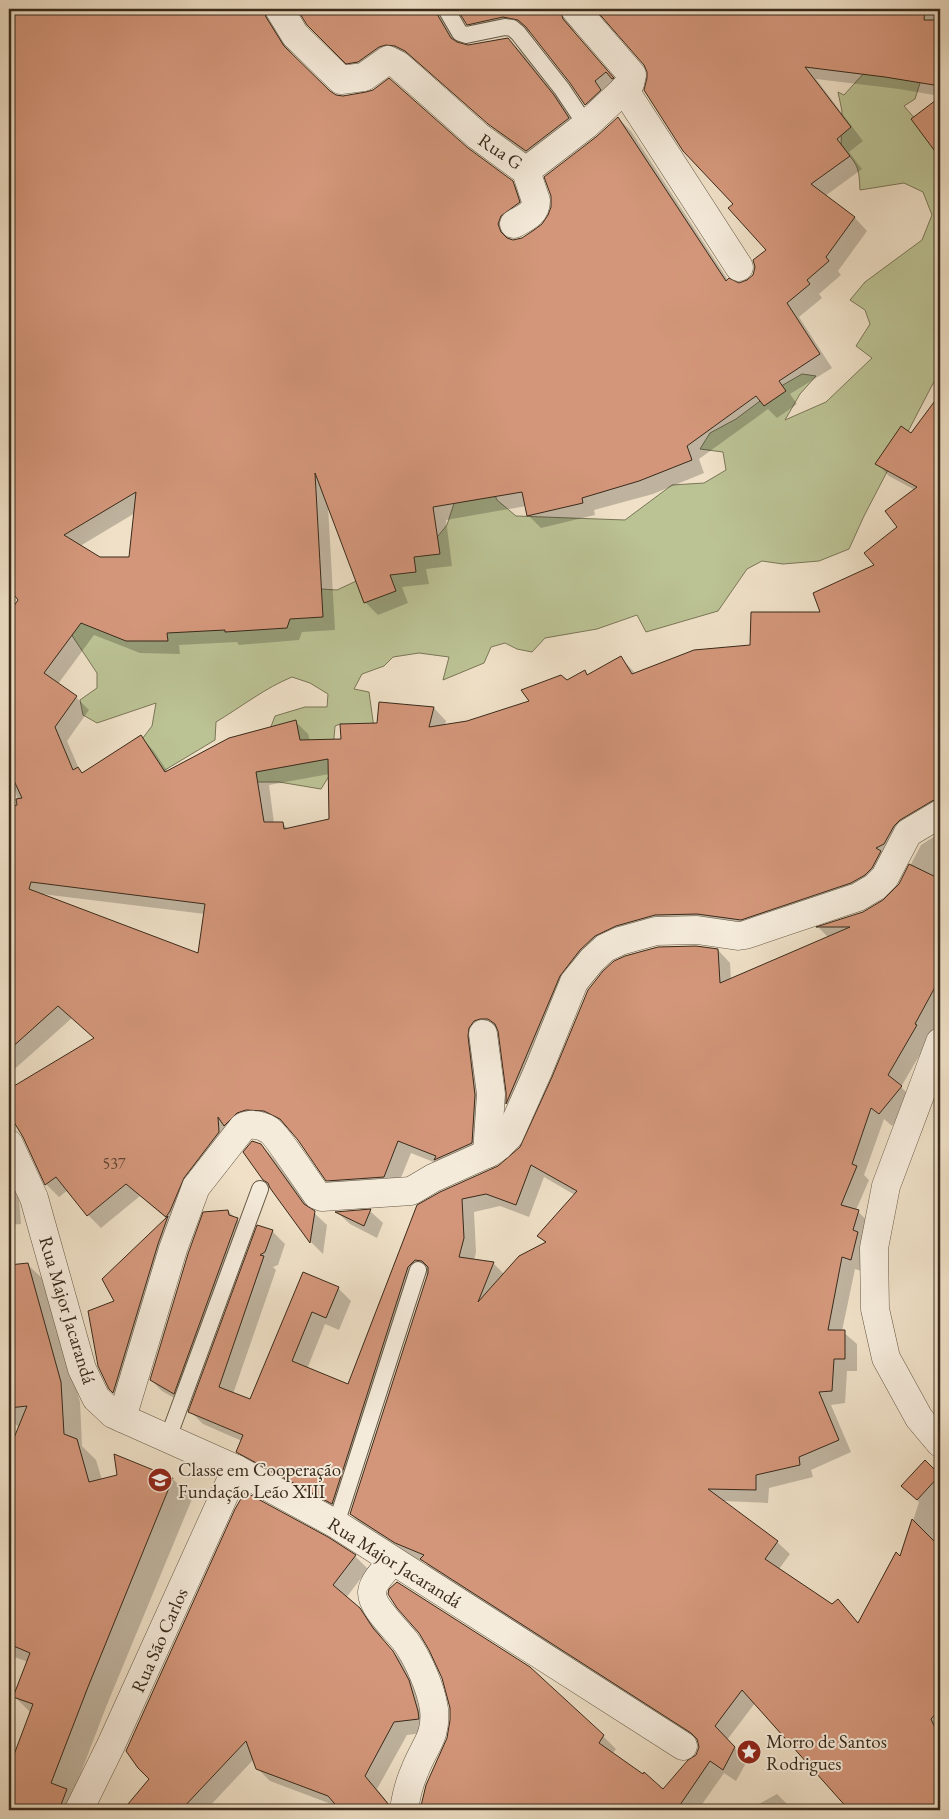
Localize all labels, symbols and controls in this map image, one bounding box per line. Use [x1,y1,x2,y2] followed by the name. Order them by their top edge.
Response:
[474,127,528,176] street label: Rua G
[102,1153,126,1174] house number: 537
[33,1233,102,1387] street label: Rua Major Jacarandá
[178,1457,341,1504] place label: Classe em Cooperação Fundação Leão XIII
[147,1467,173,1493] school or university icon: Classe em Cooperação Fundação Leão XIII
[323,1511,467,1614] street label: Rua Major Jacarandá
[125,1584,194,1696] street label: Rua São Carlos
[766,1729,887,1776] place label: Morro de Santos Rodrigues
[736,1739,762,1765] place icon: Morro de Santos Rodrigues

